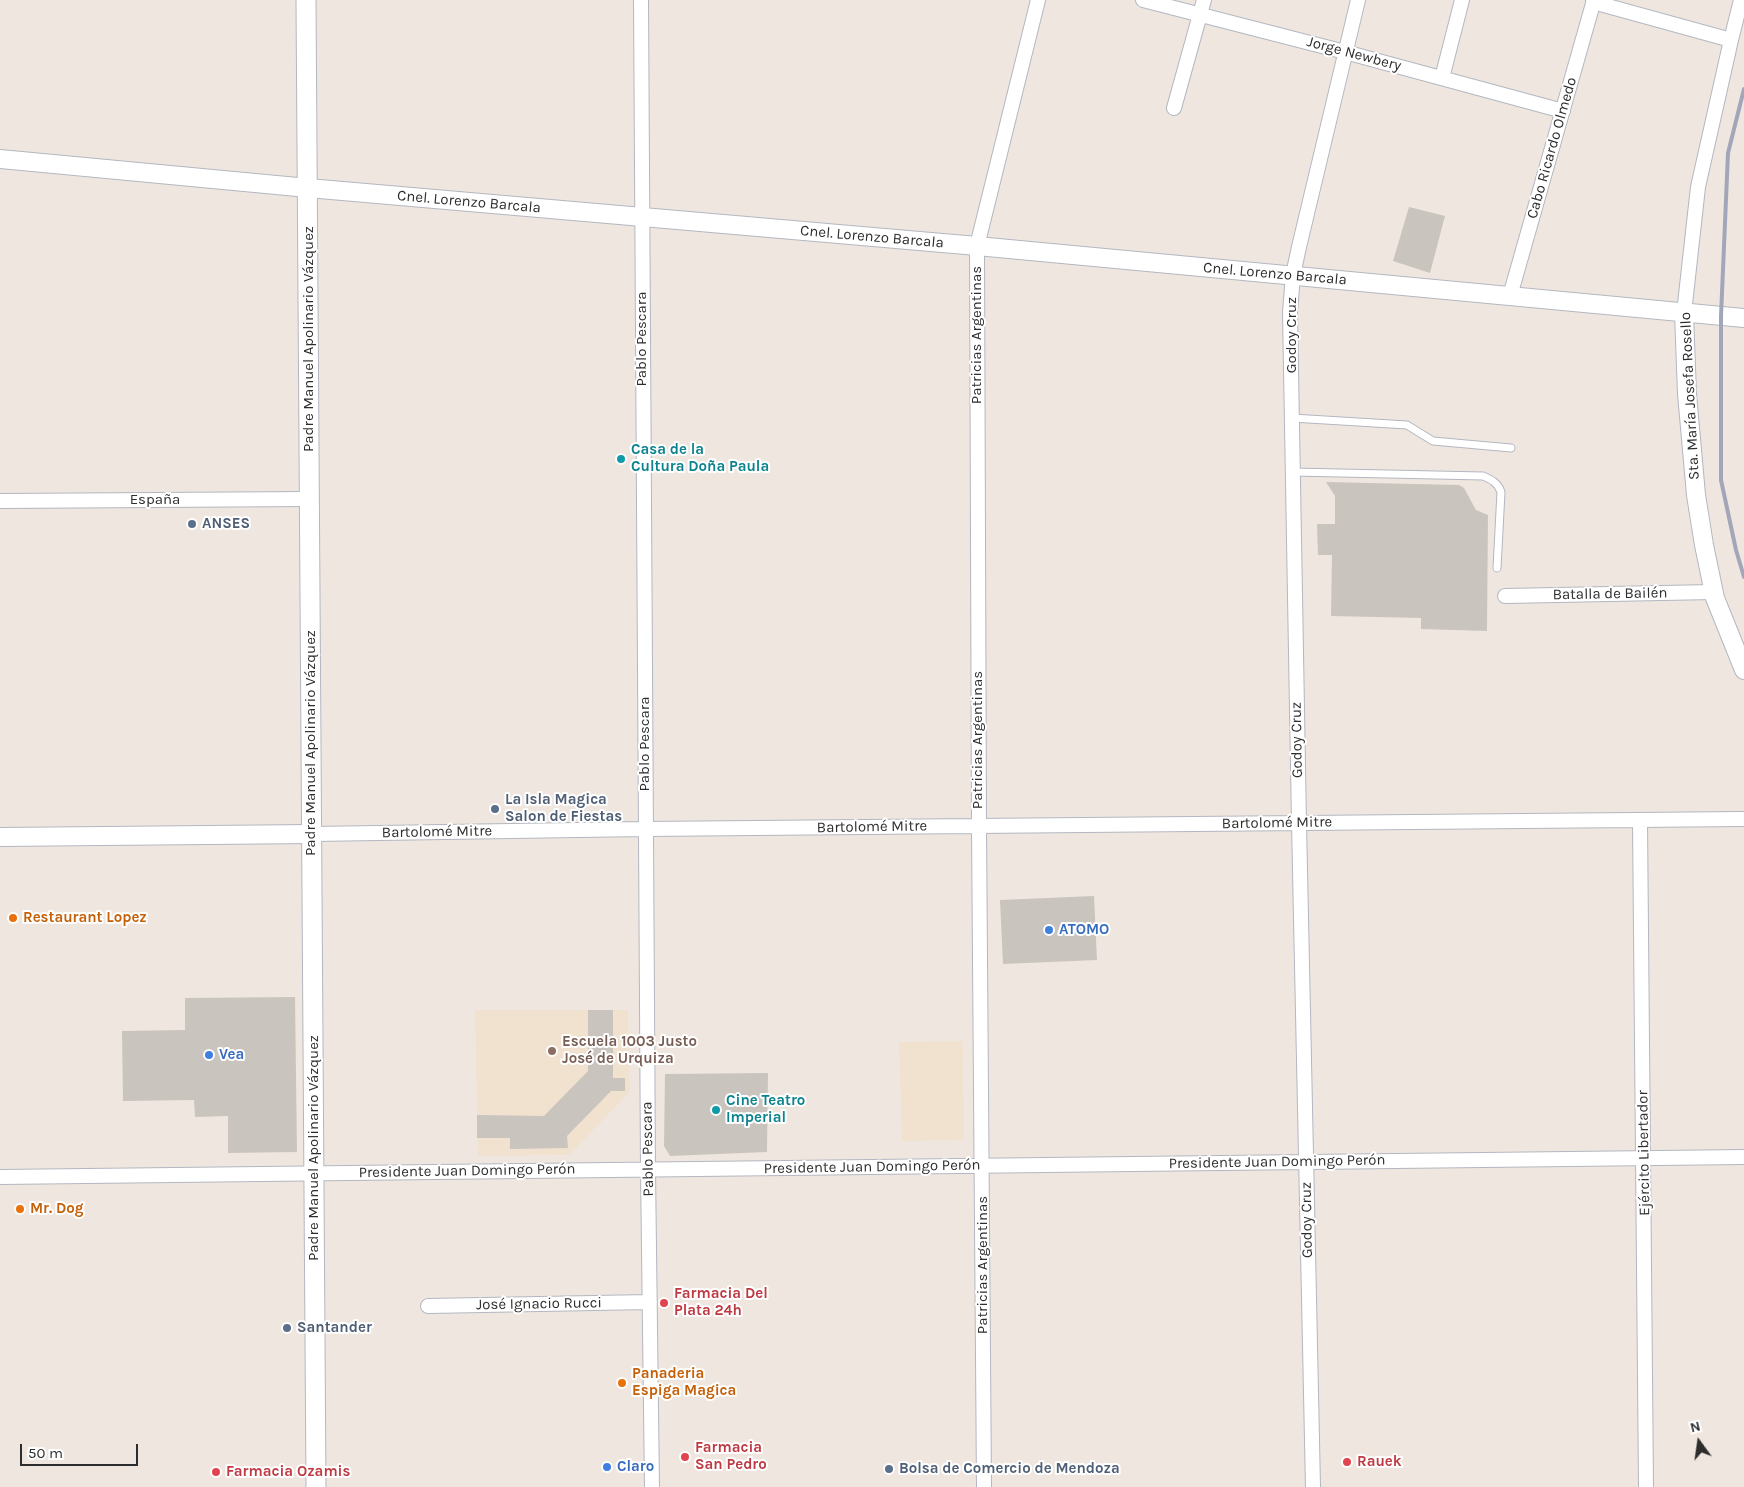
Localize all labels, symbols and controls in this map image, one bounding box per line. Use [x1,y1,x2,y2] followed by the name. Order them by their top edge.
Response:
[1305,33,1403,75] street label: Jorge Newbery
[1523,75,1581,221] street label: Cabo Ricardo Olmedo
[396,187,542,217] street label: Cnel. Lorenzo Barcala
[799,222,945,252] street label: Cnel. Lorenzo Barcala
[300,226,318,452] street label: Padre Manuel Apolinario Vázquez
[1202,259,1348,289] street label: Cnel. Lorenzo Barcala
[968,266,986,404] street label: Patricias Argentinas
[633,292,651,386] street label: Pablo Pescara
[1283,297,1301,373] street label: Godoy Cruz
[1677,312,1703,480] street label: Sta. María Josefa Rosello
[631,441,769,476] place label: Casa de la Cultura Doña Paula
[615,453,627,465] marker: Casa de la Cultura Doña Paula
[130,491,180,509] street label: España
[202,515,250,533] place label: ANSES
[186,518,198,530] marker: ANSES
[1552,584,1668,604] street label: Batalla de Bailén
[302,630,320,856] street label: Padre Manuel Apolinario Vázquez
[969,671,987,809] street label: Patricias Argentinas
[636,697,654,791] street label: Pablo Pescara
[1287,702,1307,778] street label: Godoy Cruz
[505,791,622,826] place label: La Isla Magica Salon de Fiestas
[489,803,501,815] marker: La Isla Magica Salon de Fiestas
[1222,813,1332,833] street label: Bartolomé Mitre
[817,817,927,837] street label: Bartolomé Mitre
[382,822,492,842] street label: Bartolomé Mitre
[23,909,147,927] place label: Restaurant Lopez
[7,912,19,924] marker: Restaurant Lopez
[1059,921,1109,939] place label: ATOMO
[1043,924,1055,936] marker: ATOMO
[562,1033,697,1068] place label: Escuela 1003 Justo José de Urquiza
[305,1035,323,1261] street label: Padre Manuel Apolinario Vázquez
[546,1045,558,1057] marker: Escuela 1003 Justo José de Urquiza
[219,1046,244,1064] place label: Vea
[203,1049,215,1061] marker: Vea
[1634,1090,1654,1216] street label: Ejército Libertador
[726,1092,805,1127] place label: Cine Teatro Imperial
[638,1101,658,1197] street label: Pablo Pescara
[710,1104,722,1116] marker: Cine Teatro Imperial
[1168,1151,1386,1173] street label: Presidente Juan Domingo Perón
[763,1156,981,1178] street label: Presidente Juan Domingo Perón
[358,1160,576,1182] street label: Presidente Juan Domingo Perón
[1297,1182,1317,1258] street label: Godoy Cruz
[974,1196,992,1334] street label: Patricias Argentinas
[30,1200,84,1218] place label: Mr. Dog
[14,1203,26,1215] marker: Mr. Dog
[674,1285,768,1320] place label: Farmacia Del Plata 24h
[476,1294,602,1314] street label: José Ignacio Rucci
[658,1297,670,1309] marker: Farmacia Del Plata 24h
[297,1319,372,1337] place label: Santander
[281,1322,293,1334] marker: Santander
[632,1365,736,1400] place label: Panaderia Espiga Magica
[616,1377,628,1389] marker: Panaderia Espiga Magica
[1674,1417,1724,1467] north arrow
[1688,1417,1702,1436] text: N
[22,1434,140,1466] scale bar
[695,1439,767,1474] place label: Farmacia San Pedro
[28,1444,63,1462] text: 50 m
[679,1451,691,1463] marker: Farmacia San Pedro
[1357,1453,1402,1471] place label: Rauek
[1341,1456,1353,1468] marker: Rauek
[617,1458,654,1476] place label: Claro
[899,1460,1120,1478] place label: Bolsa de Comercio de Mendoza
[601,1461,613,1473] marker: Claro
[226,1463,350,1481] place label: Farmacia Ozamis
[883,1463,895,1475] marker: Bolsa de Comercio de Mendoza
[210,1466,222,1478] marker: Farmacia Ozamis

